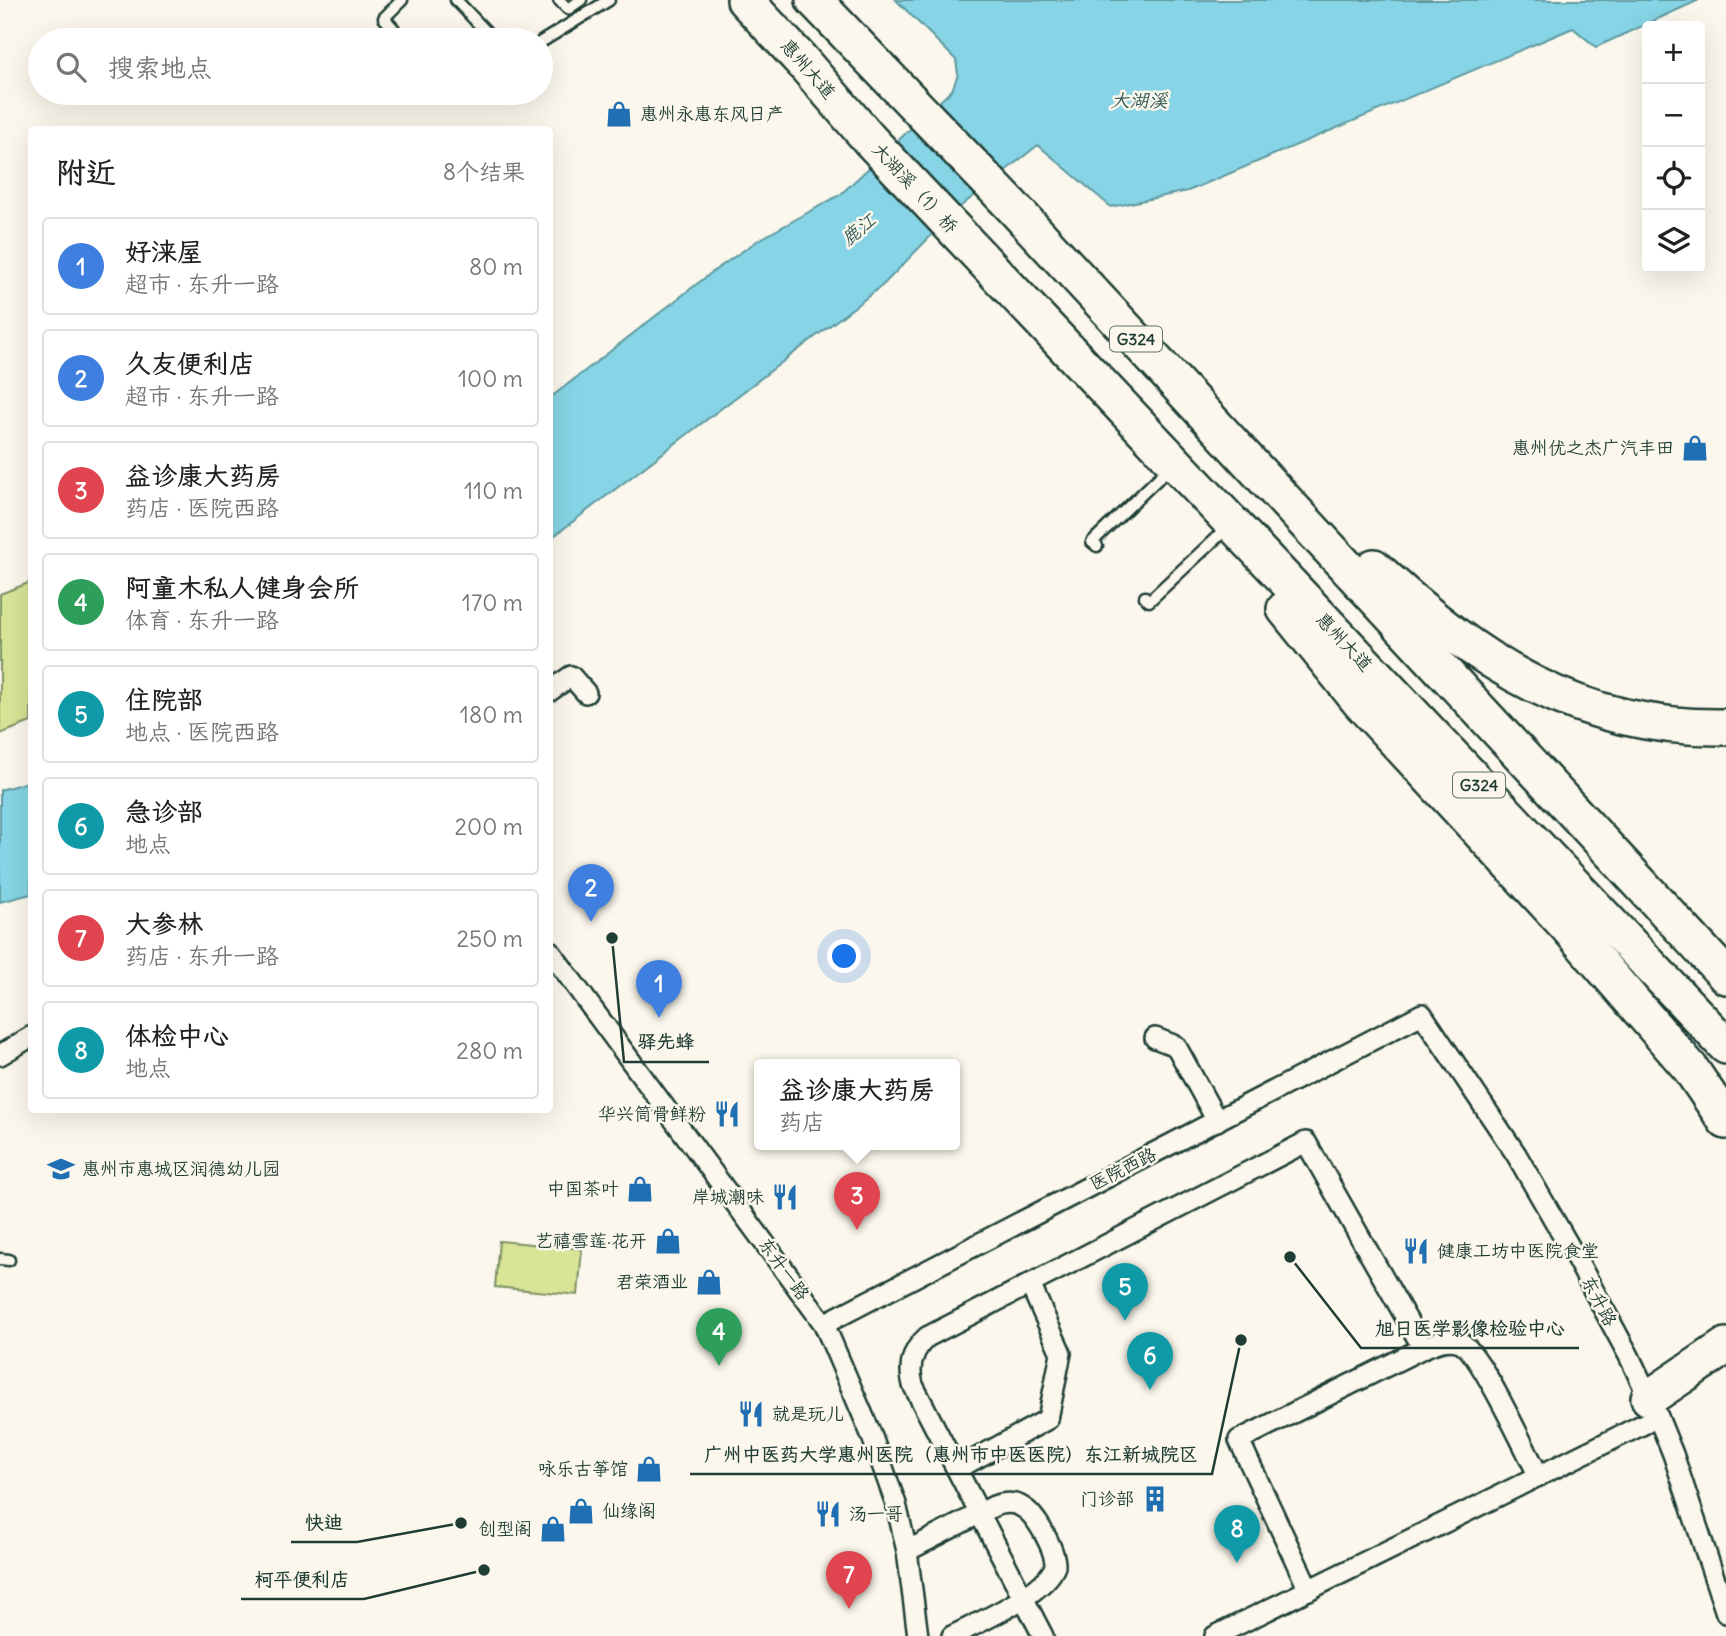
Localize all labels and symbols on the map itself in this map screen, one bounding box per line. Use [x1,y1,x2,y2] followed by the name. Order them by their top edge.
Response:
[776,34,841,103] street label: 惠州大道
[1110,88,1168,112] water label: 大湖溪
[604,99,634,129] shop icon: 惠州永惠东风日产
[640,102,784,125] place label: 惠州永惠东风日产
[868,138,963,238] street label: 大湖溪（1）桥
[836,207,881,250] water label: 鹿江
[1110,326,1162,352] road number: G324
[1680,433,1710,463] shop icon: 惠州优之杰广汽丰田
[1512,436,1674,459] place label: 惠州优之杰广汽丰田
[1311,607,1377,676] street label: 惠州大道
[1453,772,1505,798] road number: G324
[568,864,614,922] pin: 2
[827,939,861,973] your location
[636,960,682,1018] pin: 1
[624,1022,709,1062] callout: 驿先蜂
[637,1029,695,1053] text: 驿先蜂
[712,1099,742,1129] restaurant icon: 华兴筒骨鲜粉
[598,1102,706,1125] place label: 华兴筒骨鲜粉
[1085,1142,1160,1195] street label: 医院西路
[46,1154,76,1184] school or university icon: 惠州市惠城区润德幼儿园
[82,1157,280,1180] place label: 惠州市惠城区润德幼儿园
[834,1172,880,1230] pin: 3
[625,1174,655,1204] shop icon: 中国茶叶
[547,1177,619,1200] place label: 中国茶叶
[770,1182,800,1212] restaurant icon: 岸城潮味
[692,1185,764,1208] place label: 岸城潮味
[653,1226,683,1256] shop icon: 艺禧雪莲·花开
[535,1229,647,1252] place label: 艺禧雪莲·花开
[754,1233,815,1305] street label: 东升一路
[1401,1236,1431,1266] restaurant icon: 健康工坊中医院食堂
[1437,1239,1599,1262] place label: 健康工坊中医院食堂
[1102,1263,1148,1321] pin: 5
[694,1267,724,1297] shop icon: 君荣酒业
[616,1270,688,1293] place label: 君荣酒业
[1577,1272,1622,1330] street label: 东升路
[696,1308,742,1366] pin: 4
[1361,1308,1579,1348] callout: 旭日医学影像检验中心
[1375,1316,1565,1340] text: 旭日医学影像检验中心
[1127,1332,1173,1390] pin: 6
[736,1399,766,1429] restaurant icon: 就是玩儿
[772,1402,844,1425] place label: 就是玩儿
[690,1434,1212,1474] callout: 广州中医药大学惠州医院（惠州市中医医院）东江新城院区
[704,1442,1198,1466] text: 广州中医药大学惠州医院（惠州市中医医院）东江新城院区
[634,1454,664,1484] shop icon: 咏乐古筝馆
[538,1457,628,1480] place label: 咏乐古筝馆
[1140,1484,1170,1514] building icon: 门诊部
[1080,1487,1134,1510] place label: 门诊部
[566,1496,596,1526] shop icon: 仙缘阁
[602,1499,656,1522] place label: 仙缘阁
[813,1499,843,1529] restaurant icon: 汤一哥
[291,1502,357,1542] callout: 快迪
[849,1502,903,1525] place label: 汤一哥
[1214,1505,1260,1563] pin: 8
[305,1510,343,1534] text: 快迪
[538,1514,568,1544] shop icon: 创型阁
[478,1517,532,1540] place label: 创型阁
[826,1551,872,1609] pin: 7
[241,1559,364,1599] callout: 柯平便利店
[254,1567,350,1591] text: 柯平便利店

